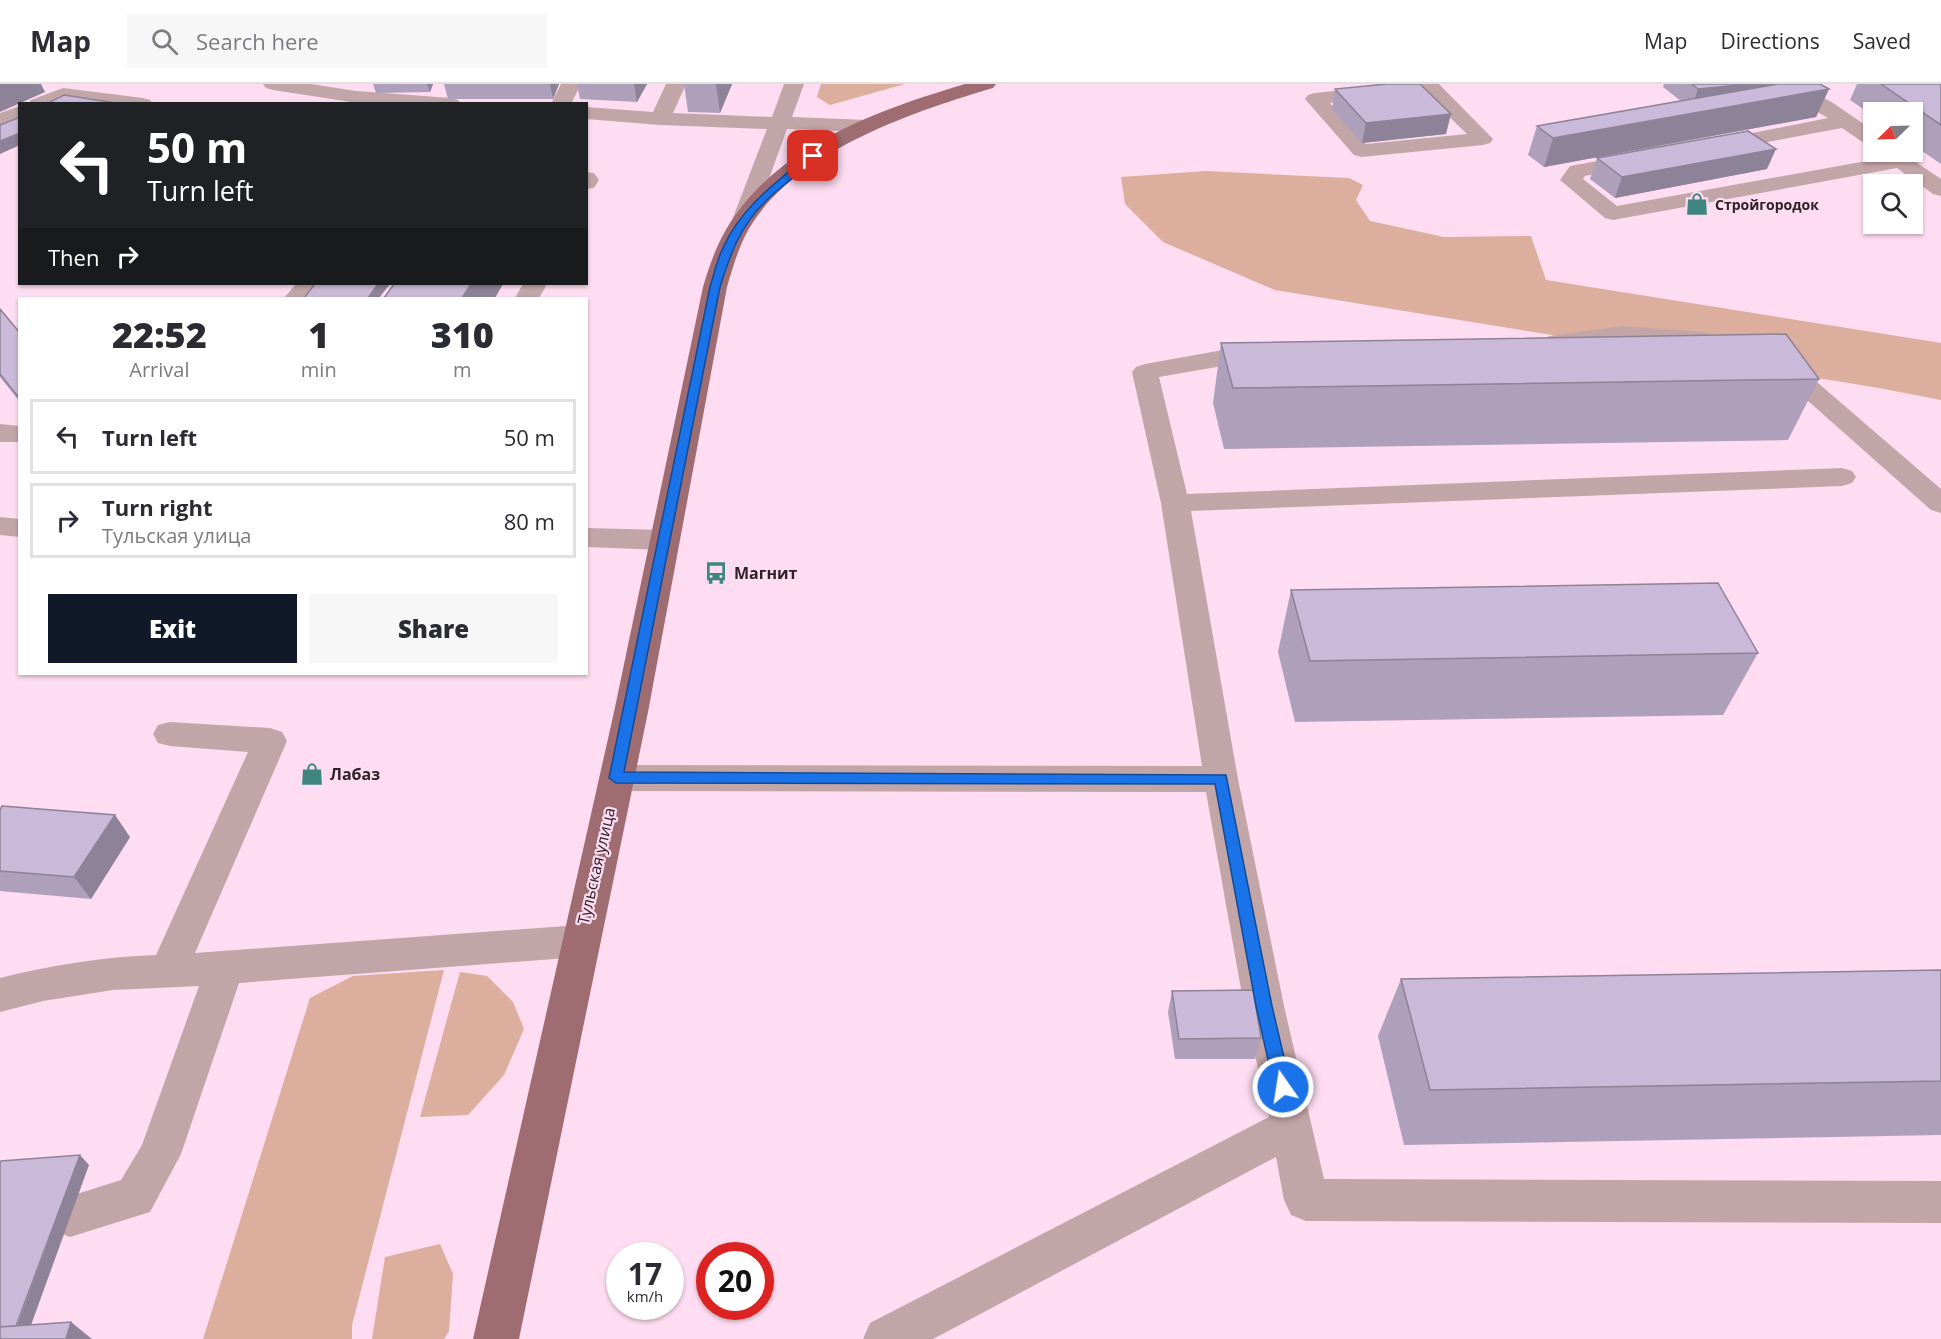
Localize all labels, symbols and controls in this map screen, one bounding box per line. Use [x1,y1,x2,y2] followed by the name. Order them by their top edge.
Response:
[127,14,547,68] search box
[30,22,91,60] text: Map
[148,25,181,58] icon: search
[196,26,319,56] text: Search here
[1644,27,1687,55] text: Map
[1720,27,1820,55] text: Directions
[1853,27,1911,55] text: Saved
[1863,102,1923,162] north arrow
[1863,102,1923,234] map controls
[147,118,247,175] text: 50 m
[48,126,126,204] icon: left
[787,130,838,181] pin
[796,139,829,172] icon: arrive
[147,172,254,209] text: Turn left
[1863,174,1923,234] button: search
[1684,191,1710,217] shop icon: Стройгородок
[1715,195,1819,214] place label: Стройгородок
[111,240,144,273] icon: right
[48,242,99,272] text: Then
[112,310,207,359] text: 22:52
[308,310,329,359] text: 1
[431,310,494,359] text: 310
[129,356,190,383] text: Arrival
[301,356,337,383] text: min
[453,356,472,383] text: m
[51,420,84,453] icon: left
[102,422,197,452] text: Turn left
[504,422,555,452] text: 50 m
[102,492,213,522] text: Turn right
[51,504,84,537] icon: right
[504,506,555,536] text: 80 m
[102,522,251,549] text: Тульская улица
[703,560,729,586] bus stop icon: Магнит
[734,562,798,584] place label: Магнит
[48,594,297,663] button: Exit
[309,594,558,663] button: Share
[299,761,325,787] shop icon: Лабаз
[330,763,380,785] place label: Лабаз
[572,805,620,927] street label: Тульская улица
[1251,1055,1315,1119] position arrow
[696,1242,774,1320] speed limit sign: 20
[628,1253,662,1294] text: 17
[627,1286,663,1306] text: km/h

